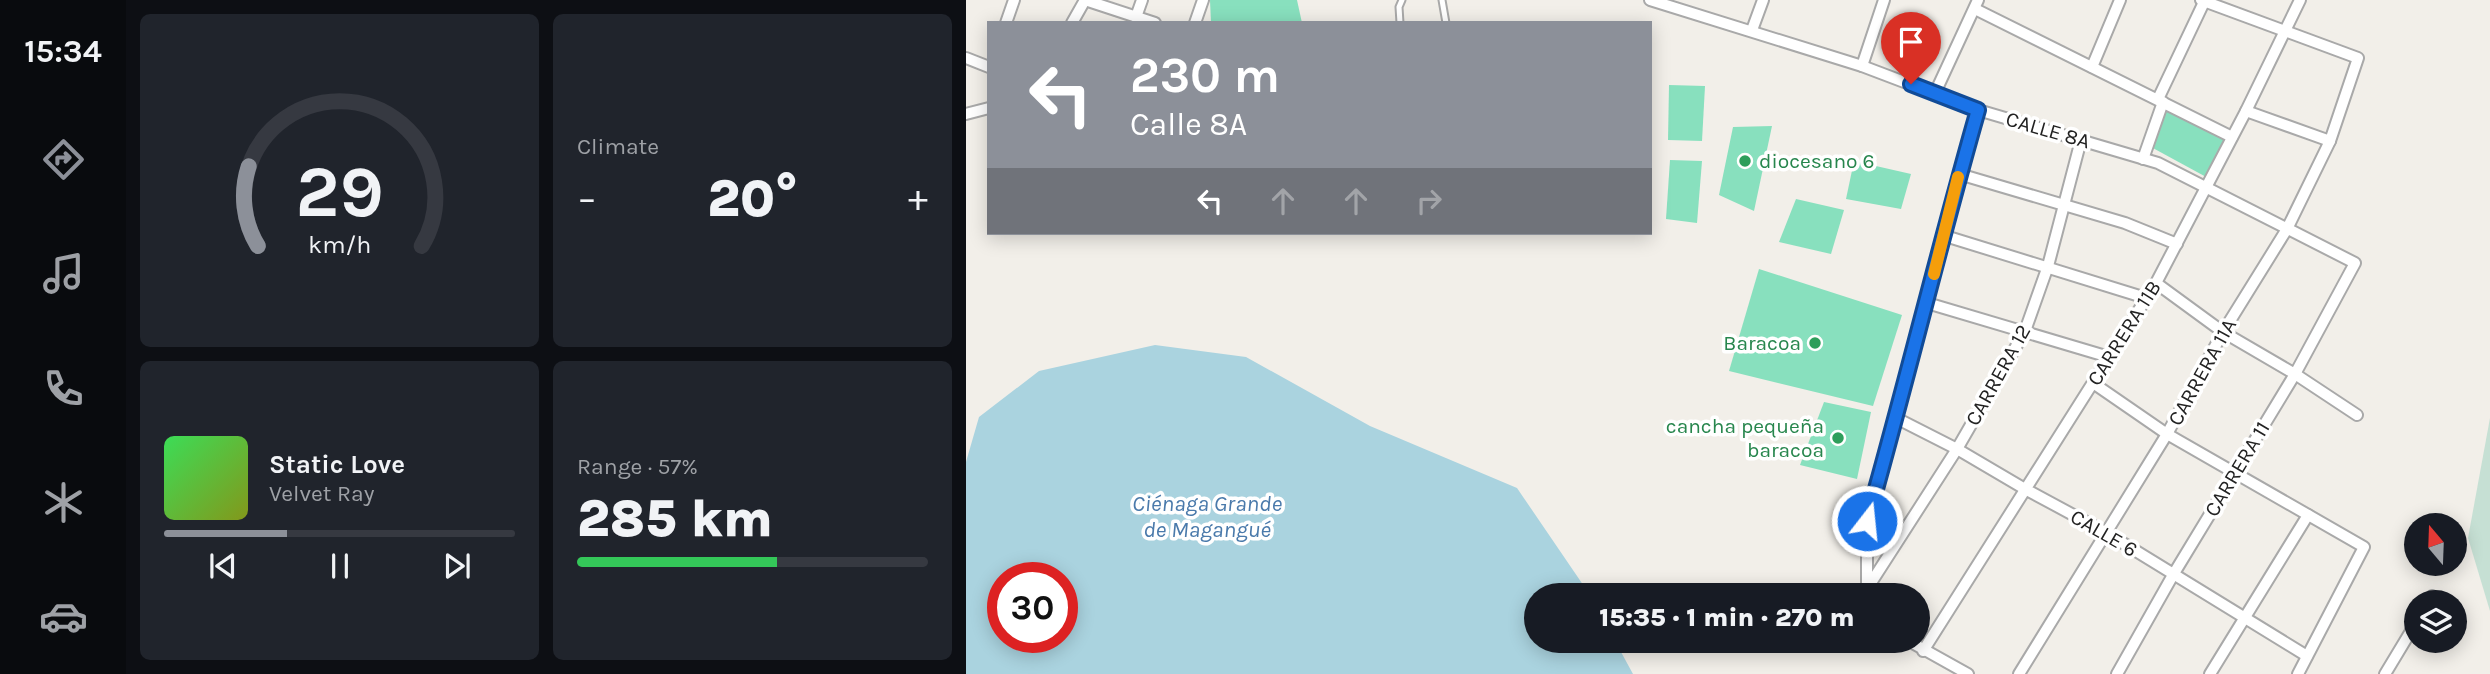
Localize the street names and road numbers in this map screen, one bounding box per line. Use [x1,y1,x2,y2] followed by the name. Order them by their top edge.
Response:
[2003,107,2093,153] street label: CALLE 8A
[2082,276,2166,390] street label: CARRERA 11B
[2163,314,2241,430] street label: CARRERA 11A
[1960,320,2036,430] street label: CARRERA 12
[2199,417,2275,521] street label: CARRERA 11
[2066,504,2142,562] street label: CALLE 6

